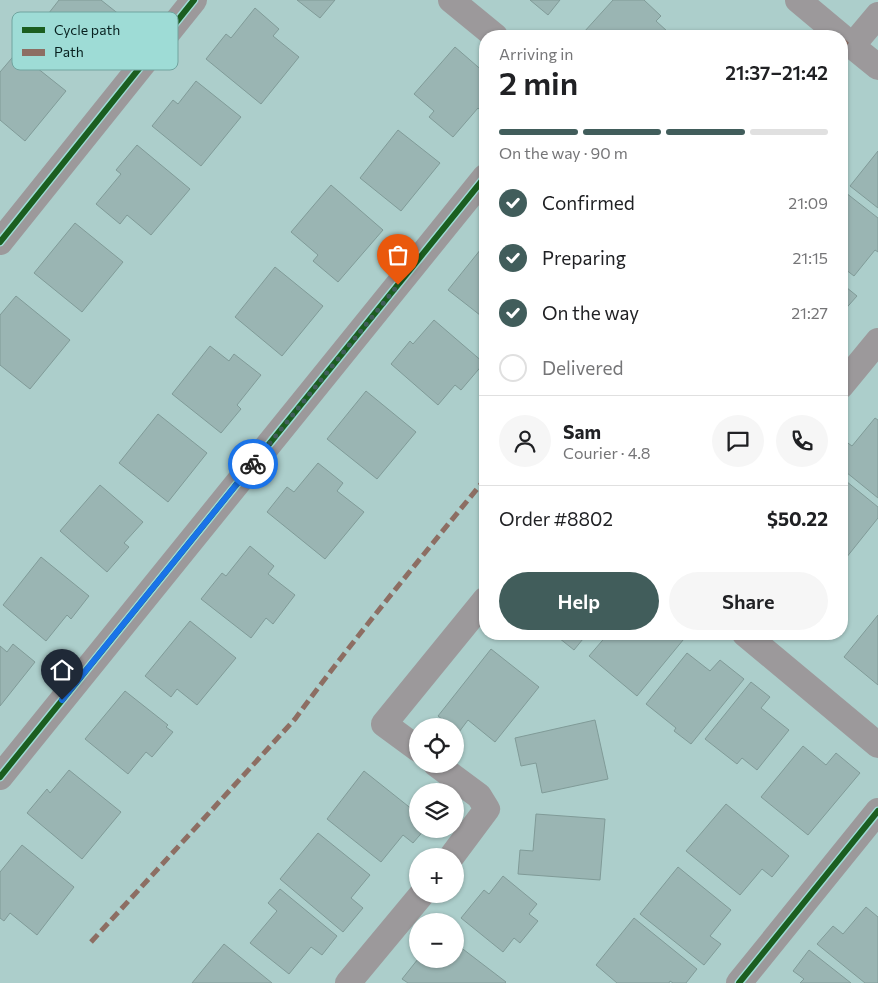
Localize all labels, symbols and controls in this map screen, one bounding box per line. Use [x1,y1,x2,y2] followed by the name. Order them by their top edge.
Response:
[12,12,178,70] legend
[54,21,120,38] text: Cycle path
[54,43,84,60] text: Path
[499,44,573,63] text: Arriving in
[725,61,828,84] text: 21:37–21:42
[499,62,578,102] text: 2 min
[499,143,628,162] text: On the way · 90 m
[499,189,527,217] icon: check
[542,191,635,214] text: Confirmed
[788,193,828,212] text: 21:09
[377,234,419,285] pin
[384,241,412,269] icon: bag
[499,244,527,272] icon: check
[542,246,626,269] text: Preparing
[792,248,828,267] text: 21:15
[499,299,527,327] icon: check
[542,301,639,324] text: On the way
[791,303,828,322] text: 21:27
[542,356,623,379] text: Delivered
[499,415,551,467] button: person
[712,415,764,467] button: chat
[776,415,828,467] button: phone
[563,420,601,443] text: Sam
[228,439,278,489] courier
[563,443,650,462] text: Courier · 4.8
[239,450,267,478] icon: bike
[499,507,613,530] text: Order #8802
[767,507,828,530] text: $50.22
[499,572,659,630] button: Help
[669,572,828,630] button: Share
[41,649,83,700] pin
[48,656,76,684] icon: home
[409,718,464,968] map controls
[409,718,464,773] button: locate
[409,783,464,838] button: layers
[409,848,464,903] button: +
[409,913,464,968] button: −

